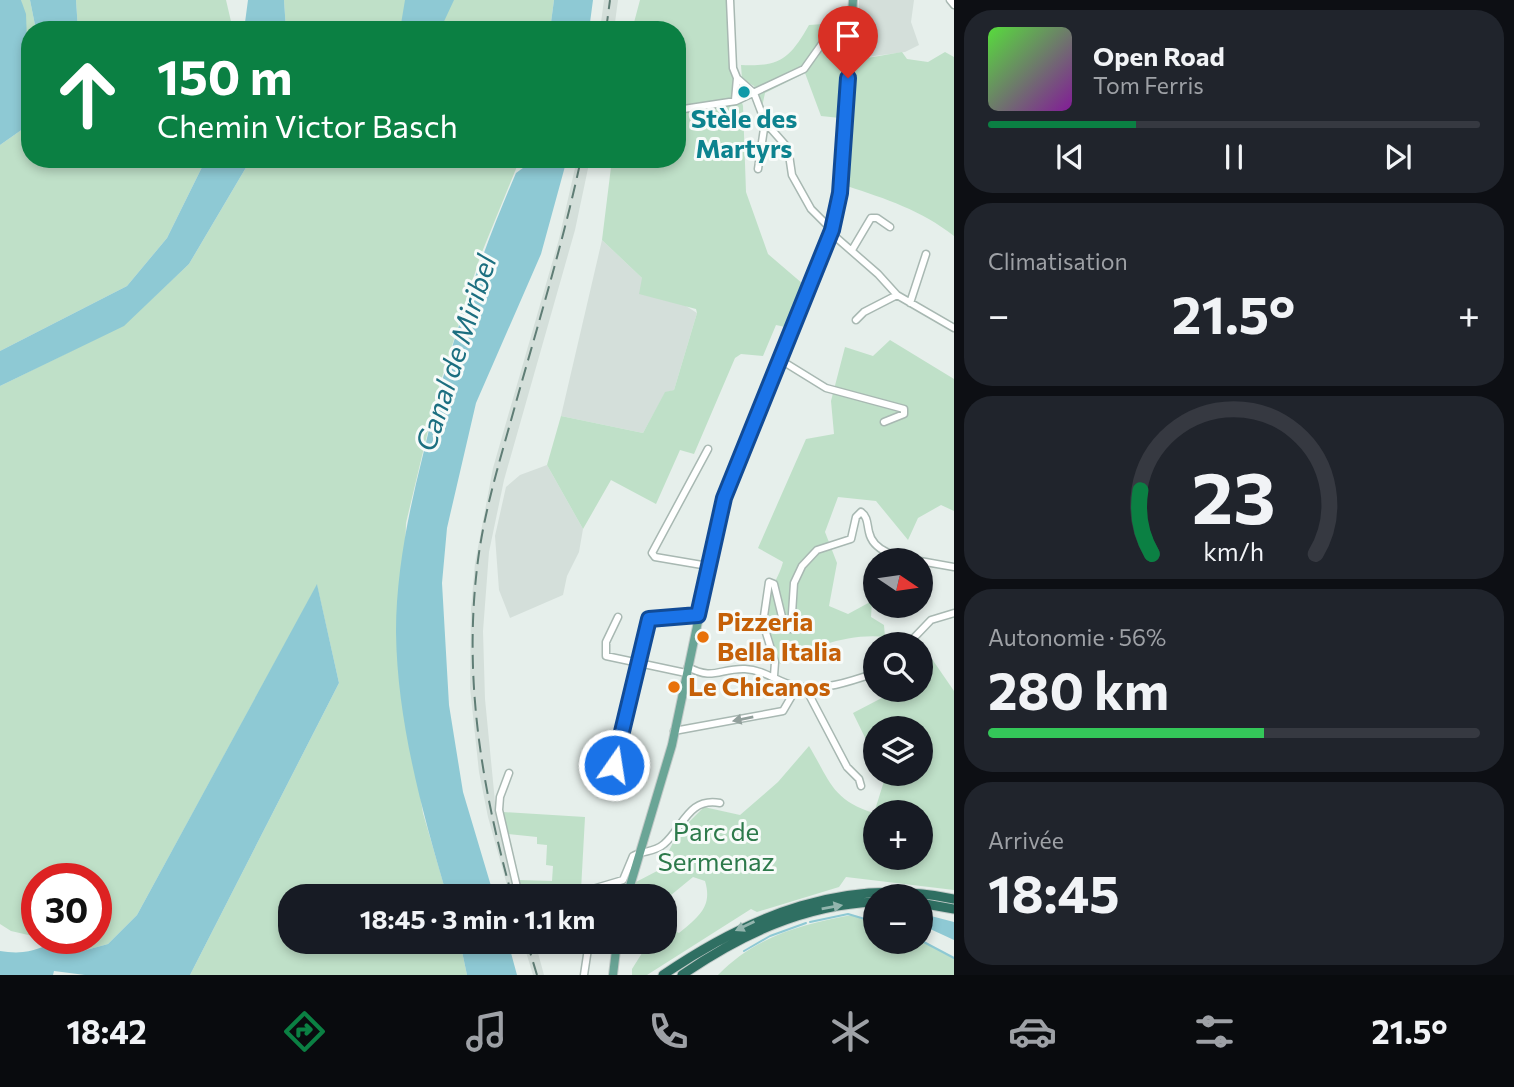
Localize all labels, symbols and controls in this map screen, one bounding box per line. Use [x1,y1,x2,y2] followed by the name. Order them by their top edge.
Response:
[818,6,878,78] pin
[829,17,867,55] icon: arrive
[1093,40,1225,71] text: Open Road
[157,45,292,105] text: 150 m
[42,49,133,140] icon: ahead
[1093,71,1204,99] text: Tom Ferris
[736,84,752,100] marker: Stèle des Martyrs
[691,102,797,163] place label: Stèle des Martyrs
[157,105,458,145] text: Chemin Victor Basch
[1051,138,1089,176] icon: previous
[1215,138,1253,176] icon: pause
[1379,138,1417,176] icon: next
[988,247,1128,275] text: Climatisation
[407,250,503,455] water label: Canal de Miribel
[1172,281,1295,345] text: 21.5°
[988,290,1010,337] text: −
[1458,290,1480,337] text: +
[1192,450,1276,539] text: 23
[1204,535,1264,565] text: km/h
[863,548,933,618] north arrow
[863,548,933,954] map controls
[717,605,842,666] place label: Pizzeria Bella Italia
[988,623,1166,651] text: Autonomie · 56%
[695,629,711,645] marker: Pizzeria Bella Italia
[863,632,933,702] button: search
[988,657,1169,721] text: 280 km
[688,670,831,701] place label: Le Chicanos
[666,679,682,695] marker: Le Chicanos
[732,713,754,724] one-way arrow
[863,716,933,786] button: layers
[577,728,651,802] position arrow
[863,800,933,870] button: +
[657,815,775,876] park label: Parc de Sermenaz
[988,826,1064,854] text: Arrivée
[988,860,1120,924] text: 18:45
[21,863,112,954] speed limit sign: 30
[863,884,933,954] button: −
[821,901,843,912] one-way arrow
[360,903,595,934] text: 18:45 · 3 min · 1.1 km
[735,920,755,931] one-way arrow
[280,1007,329,1056] icon: directions
[462,1007,511,1056] icon: music
[644,1007,693,1056] icon: phone
[826,1007,875,1056] icon: climate
[1008,1007,1057,1056] icon: car
[1190,1007,1239,1056] icon: filters
[66,1011,147,1051] text: 18:42
[1371,1011,1447,1051] text: 21.5°

